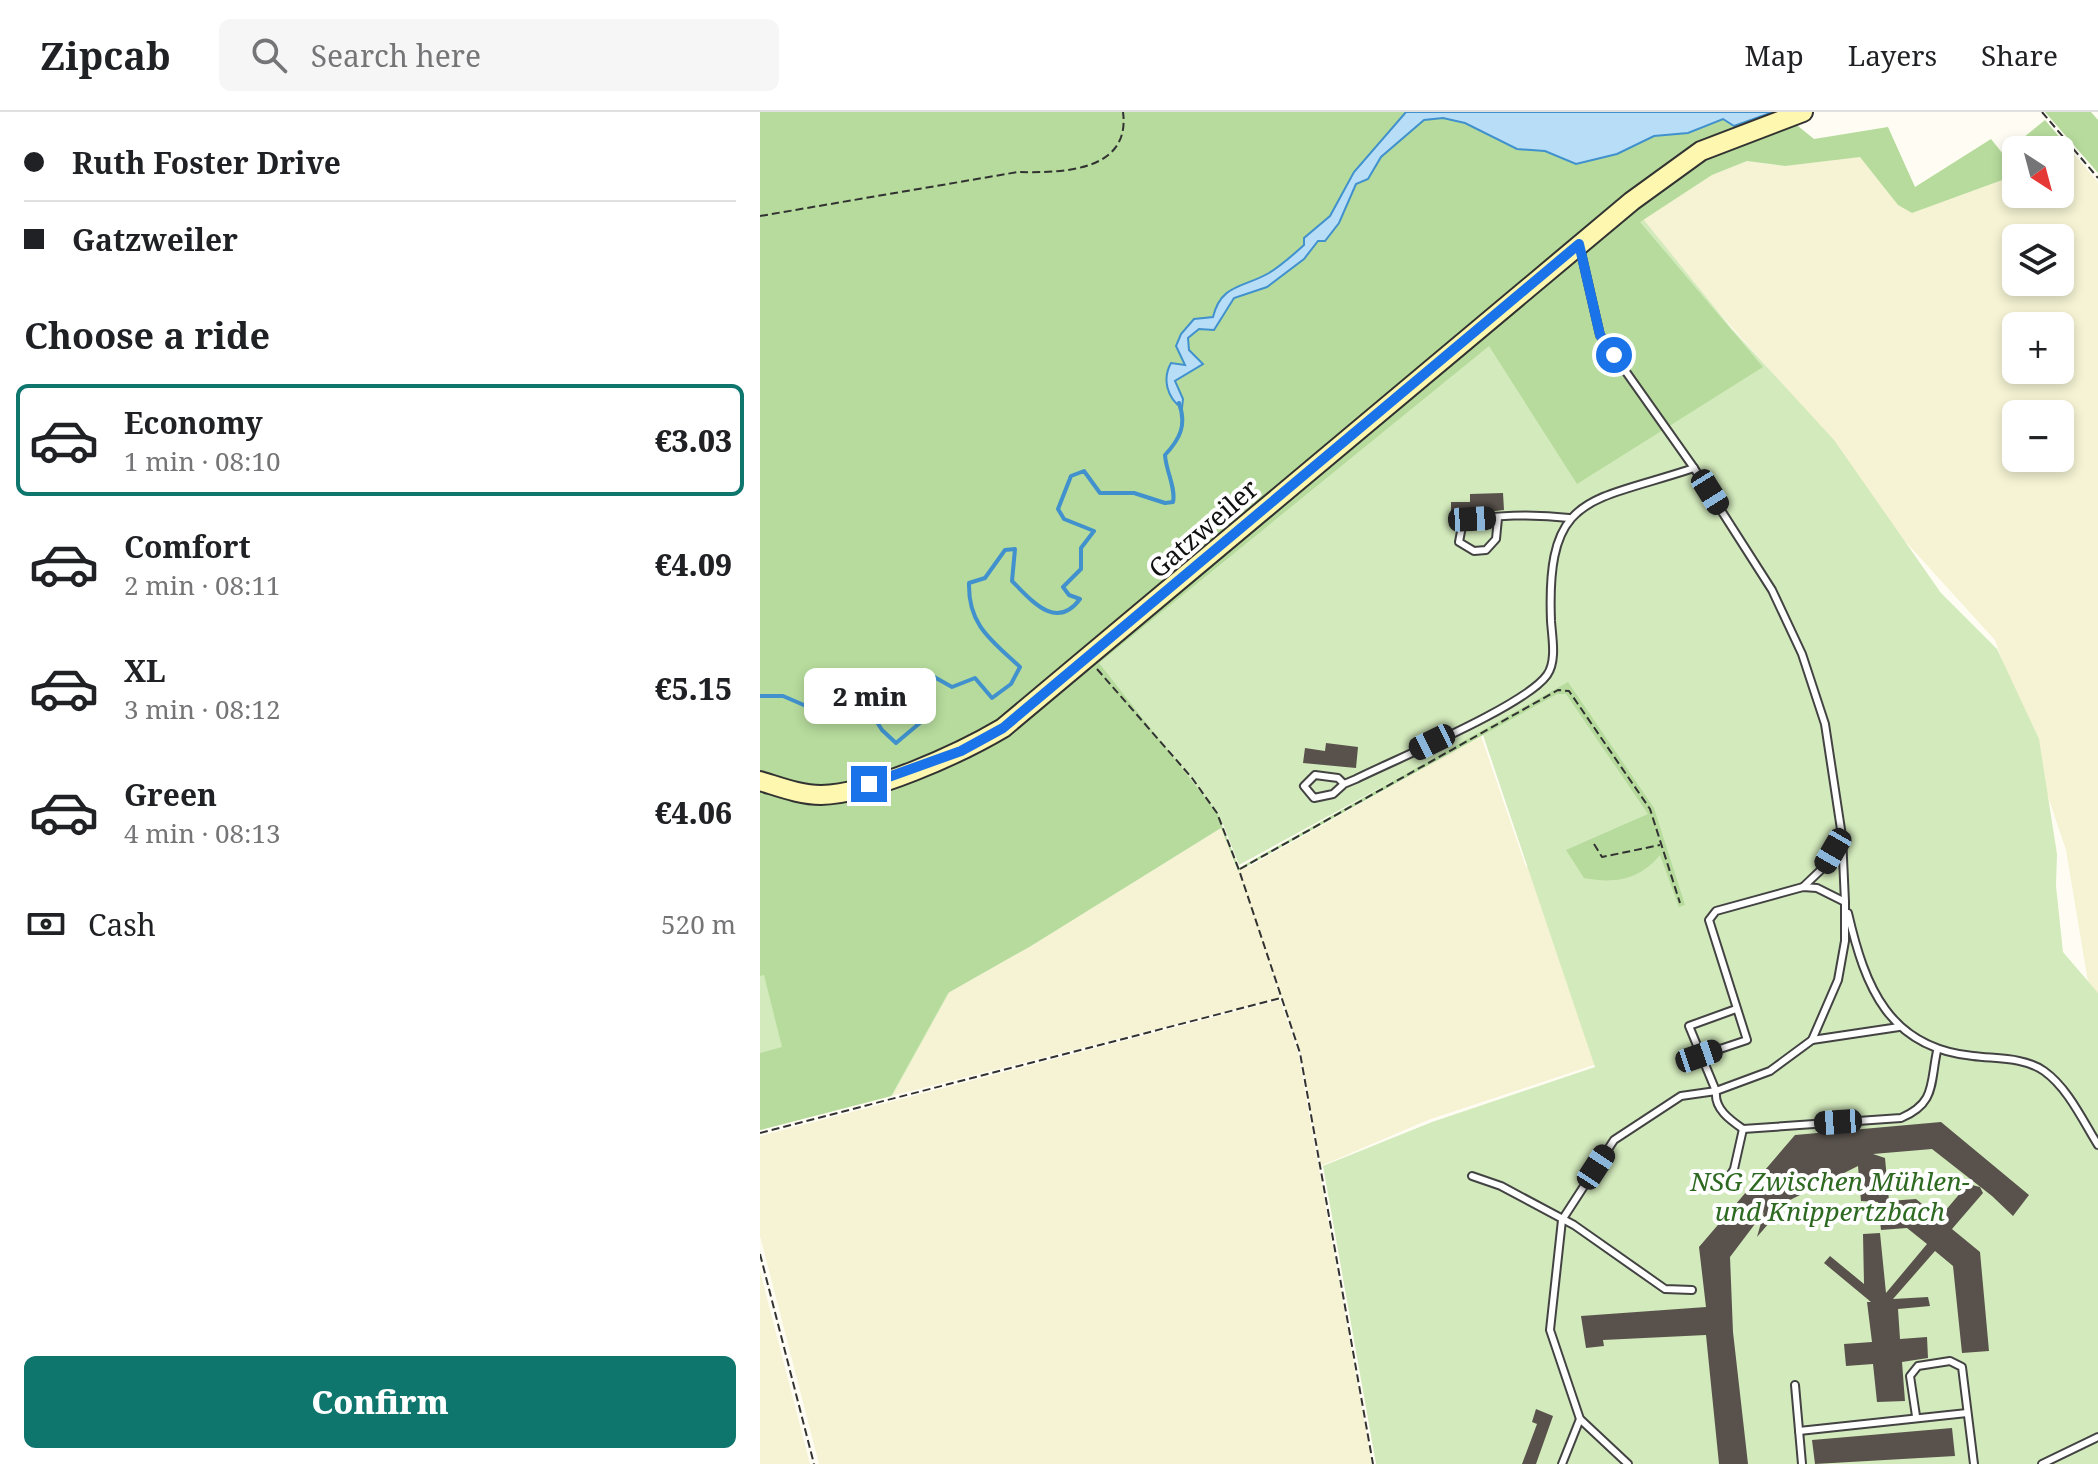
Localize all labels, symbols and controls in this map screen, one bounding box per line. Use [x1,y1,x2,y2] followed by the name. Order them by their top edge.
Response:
[219,19,779,91] search box
[40,29,171,81] text: Zipcab
[247,33,291,77] icon: search
[311,35,481,76] text: Search here
[1745,36,1804,74] text: Map
[1848,36,1937,74] text: Layers
[1981,36,2058,74] text: Share
[2002,136,2074,208] north arrow
[2002,136,2074,472] map controls
[72,142,341,183] text: Ruth Foster Drive
[72,219,238,260] text: Gatzweiler
[2002,224,2074,296] button: layers
[24,311,270,360] text: Choose a ride
[2002,312,2074,384] button: +
[1596,337,1632,373] route start
[2002,400,2074,472] button: −
[124,402,263,443] text: Economy
[28,404,100,476] icon: car
[655,420,732,461] text: €3.03
[124,443,281,479] text: 1 min · 08:10
[1687,465,1733,519] car
[1140,470,1266,586] street label: Gatzweiler
[1447,506,1497,532] car
[124,526,251,567] text: Comfort
[28,528,100,600] icon: car
[655,544,732,585] text: €4.09
[124,567,281,603] text: 2 min · 08:11
[124,650,166,691] text: XL
[28,652,100,724] icon: car
[655,668,732,709] text: €5.15
[803,668,935,724] callout: 2 min
[833,678,907,714] text: 2 min
[124,691,281,727] text: 3 min · 08:12
[1405,721,1459,763] car
[851,766,887,802] route end
[124,774,217,815] text: Green
[28,776,100,848] icon: car
[655,792,732,833] text: €4.06
[124,815,281,851] text: 4 min · 08:13
[1811,824,1855,878] car
[24,902,68,946] icon: cash
[88,904,156,945] text: Cash
[661,906,736,942] text: 520 m
[1672,1037,1726,1075] car
[1813,1108,1863,1136] car
[1573,1140,1619,1194] car
[1689,1163,1970,1229] park label: NSG Zwischen Mühlen- und Knippertzbach
[24,1356,736,1448] button: Confirm

